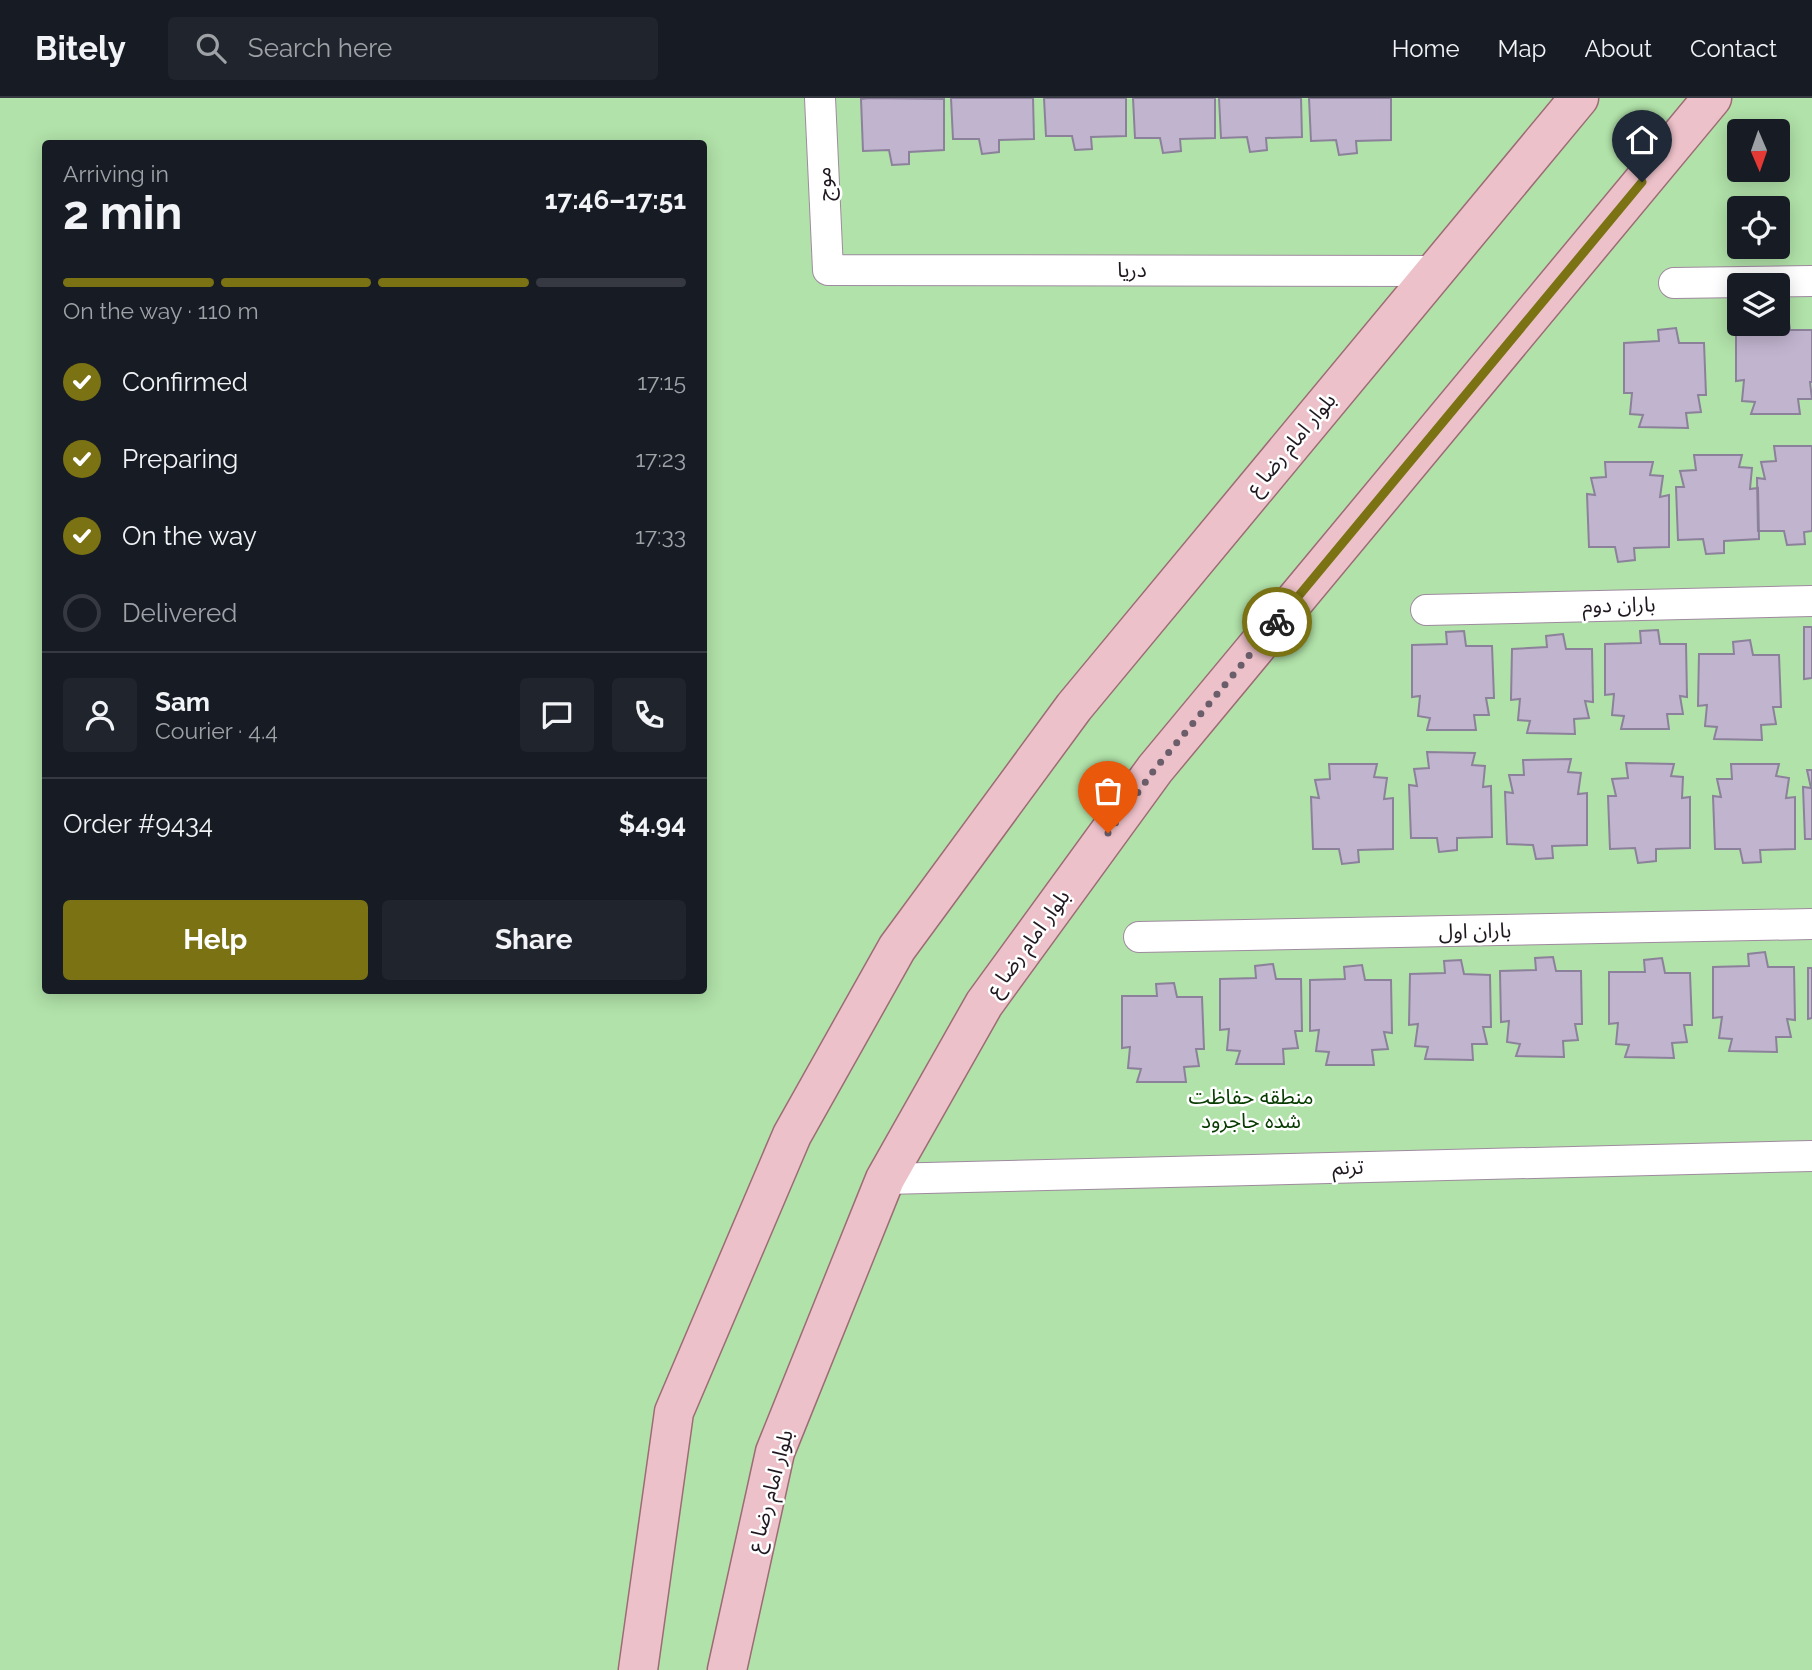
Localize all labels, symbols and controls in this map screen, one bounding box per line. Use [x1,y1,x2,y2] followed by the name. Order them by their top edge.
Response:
[168,17,658,80] search box
[35,29,126,68] text: Bitely
[192,29,230,67] icon: search
[248,33,392,63] text: Search here
[1392,34,1460,63] text: Home
[1498,34,1546,63] text: Map
[1584,34,1652,63] text: About
[1690,34,1777,63] text: Contact
[1612,110,1672,182] pin
[1727,119,1790,182] north arrow
[1727,119,1790,336] map controls
[1623,121,1661,159] icon: home
[63,160,169,187] text: Arriving in
[810,166,840,202] street label: موج
[545,185,686,215] text: 17:46–17:51
[63,186,182,240] text: 2 min
[1727,196,1790,259] button: locate
[1117,257,1147,282] street label: دریا
[1727,273,1790,336] button: layers
[63,297,259,324] text: On the way · 110 m
[63,363,101,401] icon: check
[122,367,248,397] text: Confirmed
[637,368,686,395] text: 17:15
[1241,387,1344,502] street label: بلوار امام رضا ع
[63,440,101,478] icon: check
[122,444,238,474] text: Preparing
[635,445,686,472] text: 17:23
[63,517,101,555] icon: check
[122,521,257,551] text: On the way
[635,522,686,549] text: 17:33
[1242,587,1312,657] courier
[1582,591,1656,622] street label: باران دوم
[122,598,237,628] text: Delivered
[1258,603,1296,641] icon: bike
[63,678,137,752] button: person
[520,678,594,752] button: chat
[612,678,686,752] button: phone
[155,687,210,717] text: Sam
[155,717,278,744] text: Courier · 4.4
[1078,761,1138,833] pin
[1089,772,1127,810] icon: bag
[63,809,213,839] text: Order #9434
[619,809,686,839] text: $4.94
[981,884,1078,1003] street label: بلوار امام رضا ع
[63,900,368,980] button: Help
[382,900,686,980] button: Share
[1438,917,1512,944] street label: باران اول
[1188,1084,1314,1133] park label: منطقه حفاظت شده جاجرود
[1332,1154,1364,1182] street label: ترنم
[741,1427,802,1556] street label: بلوار امام رضا ع

